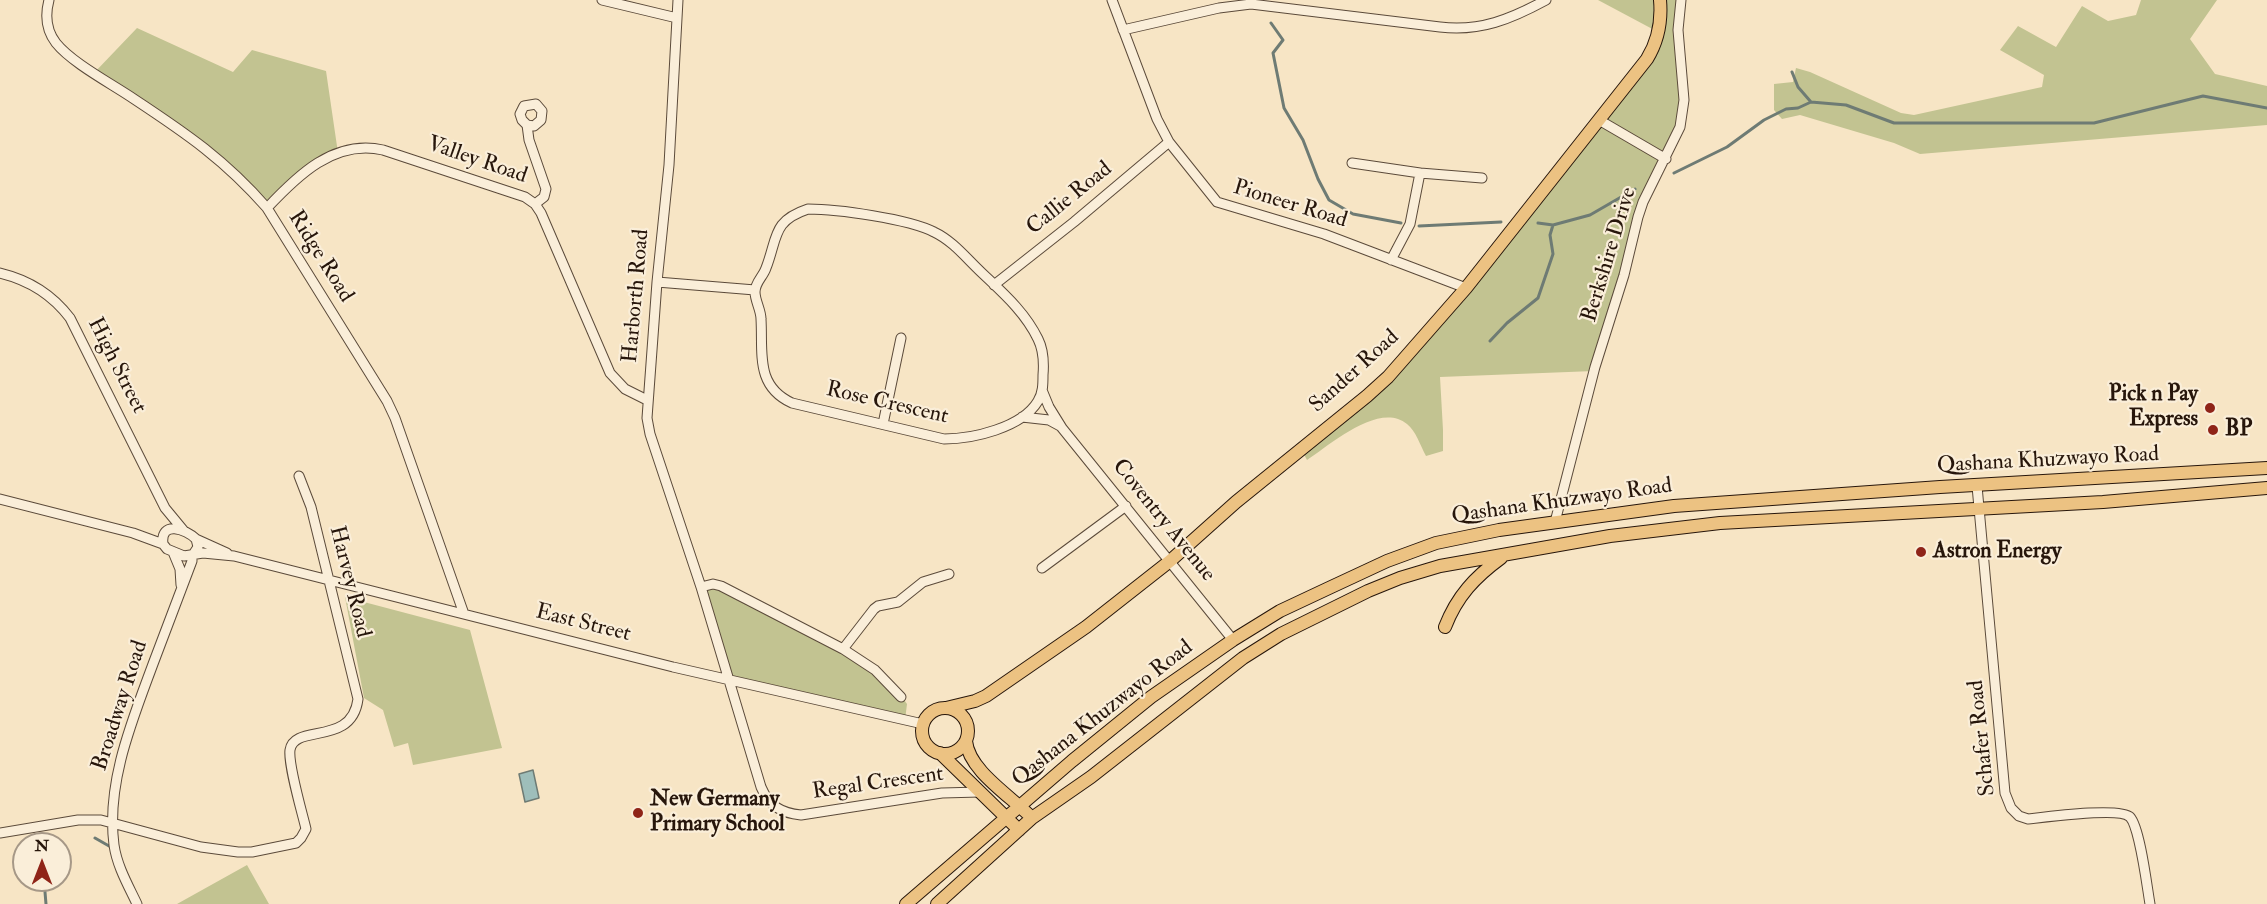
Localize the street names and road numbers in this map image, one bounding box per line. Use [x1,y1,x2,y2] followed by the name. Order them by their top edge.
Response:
[424,132,530,190] street label: Valley Road
[1022,157,1118,241] street label: Callie Road
[1230,175,1350,235] street label: Pioneer Road
[1577,185,1643,325] street label: Berkshire Drive
[282,206,358,308] street label: Ridge Road
[618,228,656,364] street label: Harborth Road
[81,314,151,418] street label: High Street
[1305,325,1405,419] street label: Sander Road
[823,377,951,431] street label: Rose Crescent
[1936,442,2160,480] street label: Qashana Khuzwayo Road
[1106,455,1220,587] street label: Coventry Avenue
[1450,473,1674,531] street label: Qashana Khuzwayo Road
[322,523,376,641] street label: Harvey Road
[533,599,633,649] street label: East Street
[1007,635,1199,793] street label: Qashana Khuzwayo Road
[88,638,154,774] street label: Broadway Road
[1964,679,2002,797] street label: Schafer Road
[811,762,945,806] street label: Regal Crescent

